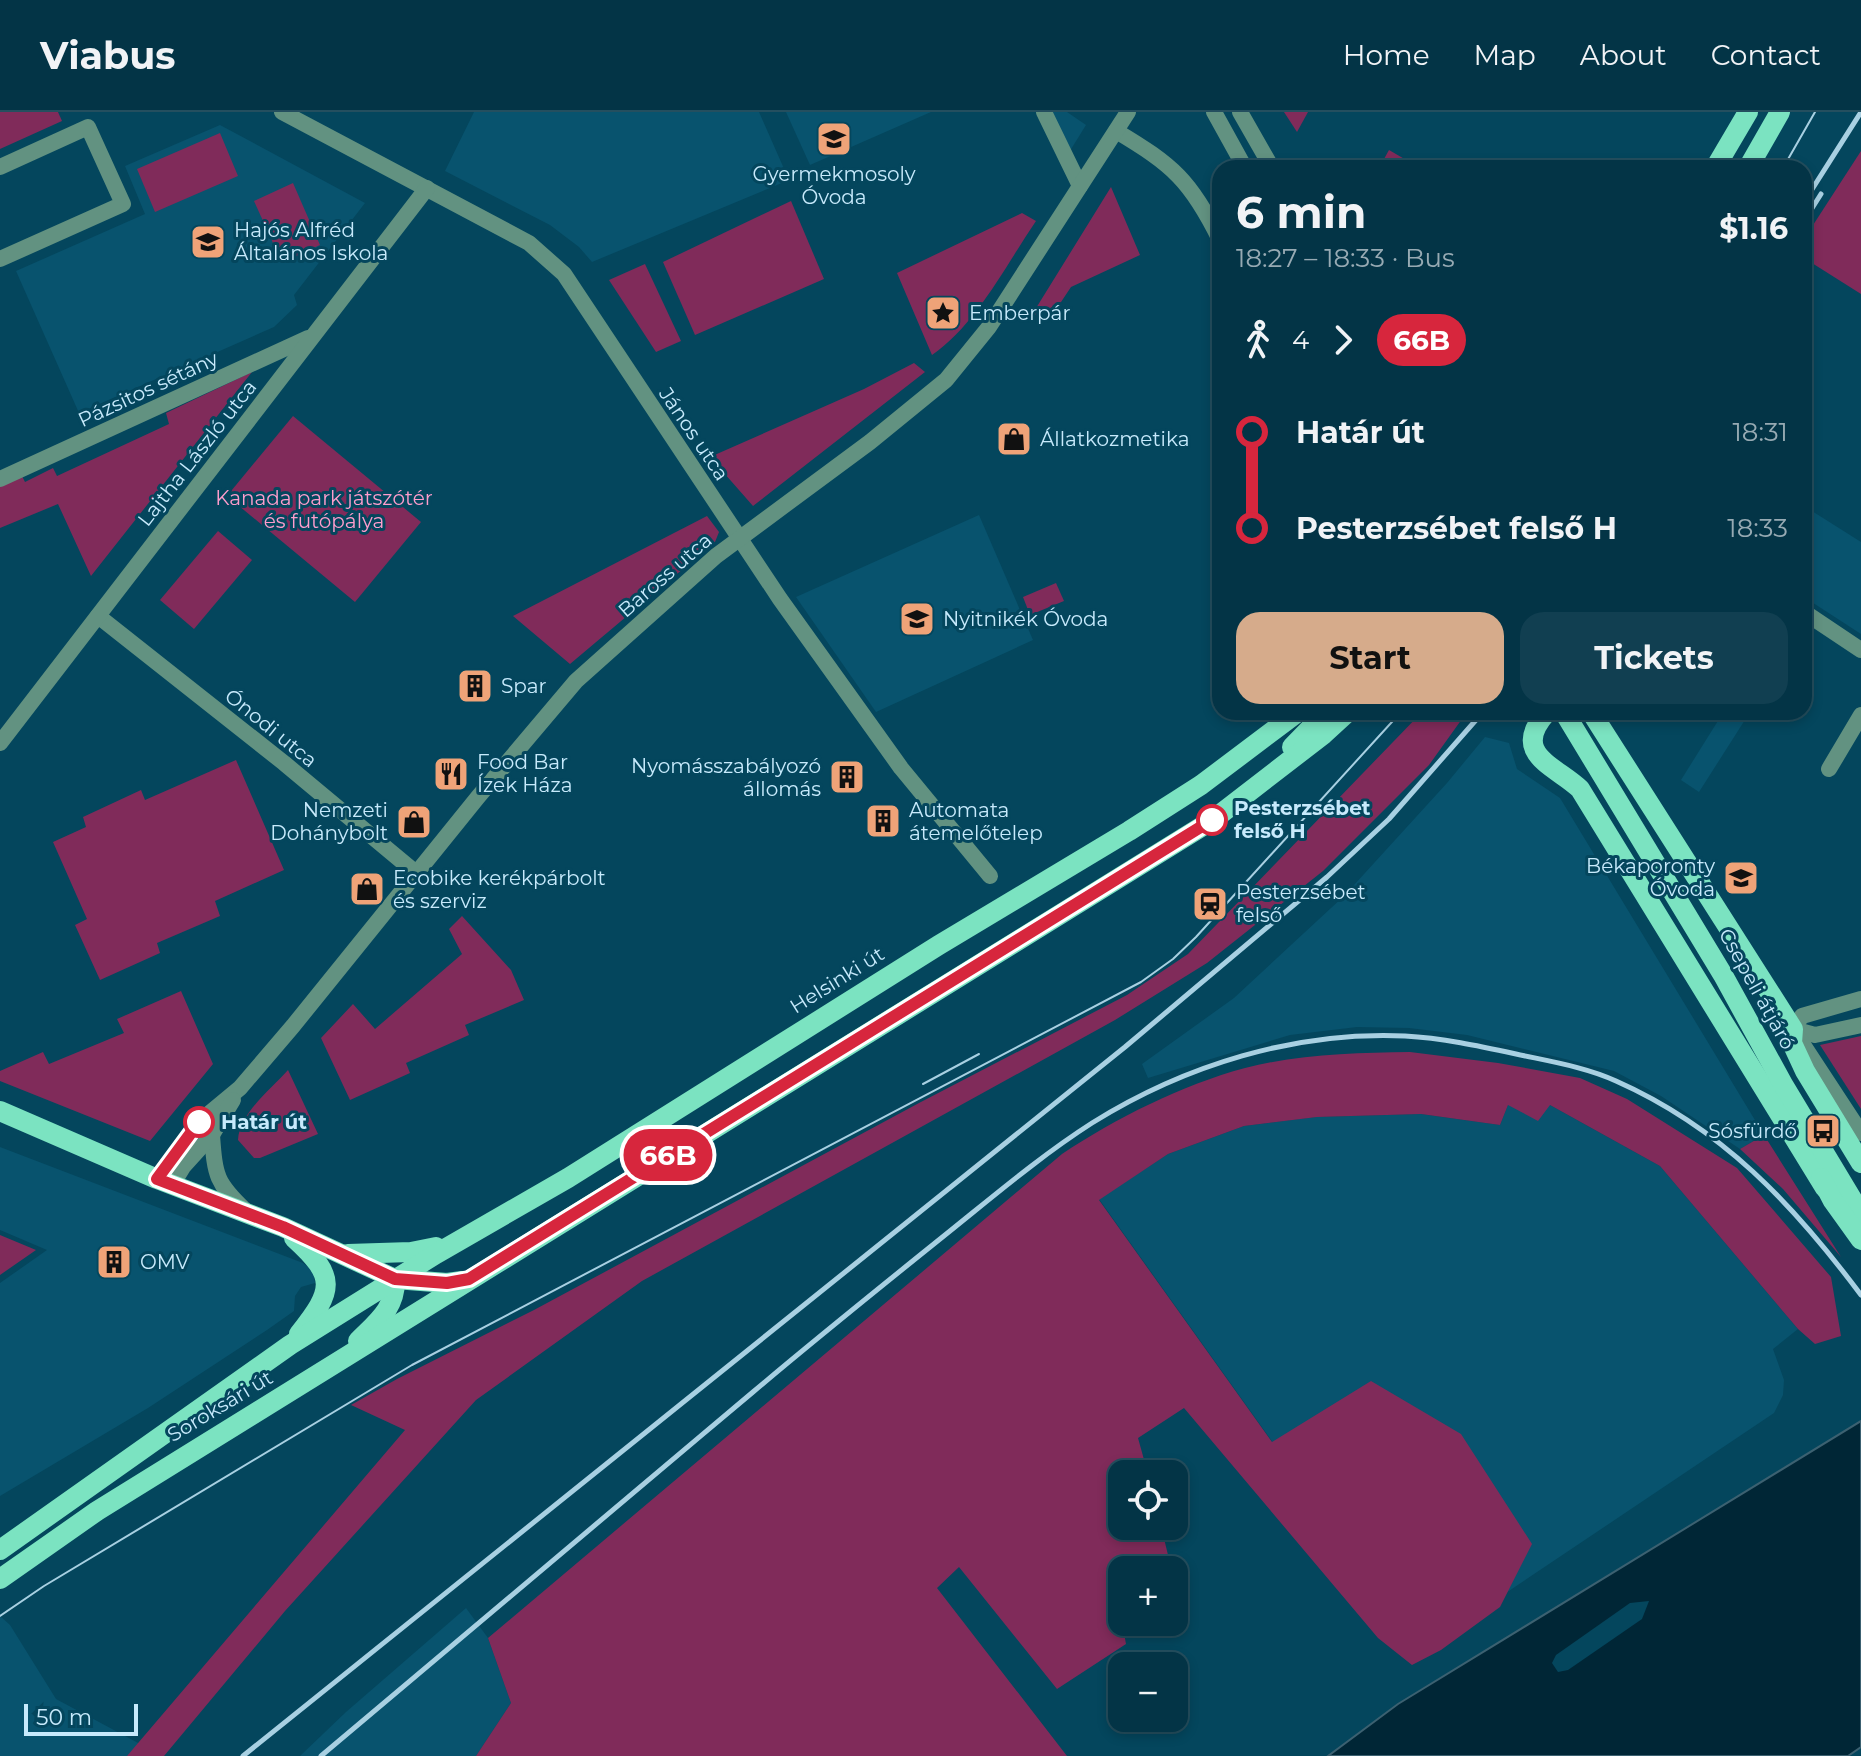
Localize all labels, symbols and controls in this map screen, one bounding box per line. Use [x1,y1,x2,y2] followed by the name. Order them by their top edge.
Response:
[40,32,176,79] text: Viabus
[1343,38,1430,72] text: Home
[1474,38,1536,72] text: Map
[1580,38,1667,72] text: About
[1711,38,1821,72] text: Contact
[815,120,853,158] school or university icon: Gyermekmosoly Óvoda
[752,162,916,209] place label: Gyermekmosoly Óvoda
[1236,185,1366,239] text: 6 min
[1719,210,1788,247] text: $1.16
[234,218,388,265] place label: Hajós Alfréd Általános Iskola
[189,223,227,261] school or university icon: Hajós Alfréd Általános Iskola
[1236,242,1455,274] text: 18:27 – 18:33 · Bus
[924,294,962,332] place icon: Emberpár
[969,301,1070,325] place label: Emberpár
[1236,318,1280,362] icon: walk
[1321,318,1365,362] icon: forward
[1393,323,1450,357] text: 66B
[1292,324,1309,356] text: 4
[74,346,222,432] street label: Pázsitos sétány
[133,375,261,531] street label: Lajtha László utca
[654,382,734,485] street label: János utca
[1296,414,1425,451] text: Határ út
[1732,416,1788,448] text: 18:31
[995,420,1033,458] shop icon: Állatkozmetika
[1040,427,1190,451] place label: Állatkozmetika
[215,486,433,533] park label: Kanada park játszótér és futópálya
[1296,510,1617,547] text: Pesterzsébet felső H
[1727,512,1788,544] text: 18:33
[613,528,717,622] street label: Baross utca
[898,600,936,638] school or university icon: Nyitnikék Óvoda
[943,607,1108,631] place label: Nyitnikék Óvoda
[1236,612,1504,704] button: Start
[1520,612,1788,704] button: Tickets
[456,667,494,705] building icon: Spar
[501,674,547,698] place label: Spar
[220,684,322,772] street label: Ónodi utca
[477,750,572,797] place label: Food Bar Ízek Háza
[631,754,821,801] place label: Nyomásszabályozó állomás
[432,755,470,793] restaurant icon: Food Bar Ízek Háza
[828,758,866,796] building icon: Nyomásszabályozó állomás
[1234,796,1371,843] place label: Pesterzsébet felső H
[270,798,388,845] place label: Nemzeti Dohánybolt
[909,798,1043,845] place label: Automata átemelőtelep
[864,802,902,840] building icon: Automata átemelőtelep
[395,803,433,841] shop icon: Nemzeti Dohánybolt
[1197,805,1227,835] marker: Pesterzsébet felső H
[1586,854,1715,901] place label: Békaporonty Óvoda
[1722,859,1760,897] school or university icon: Békaporonty Óvoda
[393,866,606,913] place label: Ecobike kerékpárbolt és szerviz
[348,870,386,908] shop icon: Ecobike kerékpárbolt és szerviz
[1236,880,1366,927] place label: Pesterzsébet felső
[1191,885,1229,923] station icon: Pesterzsébet felső
[1714,924,1800,1054] street label: Csepeli átjáró
[785,942,889,1018] street label: Helsinki út
[184,1107,214,1137] marker: Határ út
[221,1110,307,1134] place label: Határ út
[1804,1112,1842,1150] bus stop icon: Sósfürdő
[1708,1119,1797,1143] place label: Sósfürdő
[622,1129,714,1181] line badge: 66B
[639,1138,697,1172] text: 66B
[95,1243,133,1281] building icon: OMV
[140,1250,190,1274] place label: OMV
[163,1365,277,1447] street label: Soroksári út
[1108,1460,1188,1732] map controls
[1108,1460,1188,1540] button: locate
[1108,1556,1188,1636] button: +
[1108,1652,1188,1732] button: −
[24,1700,138,1736] scale bar
[36,1704,92,1731] text: 50 m

